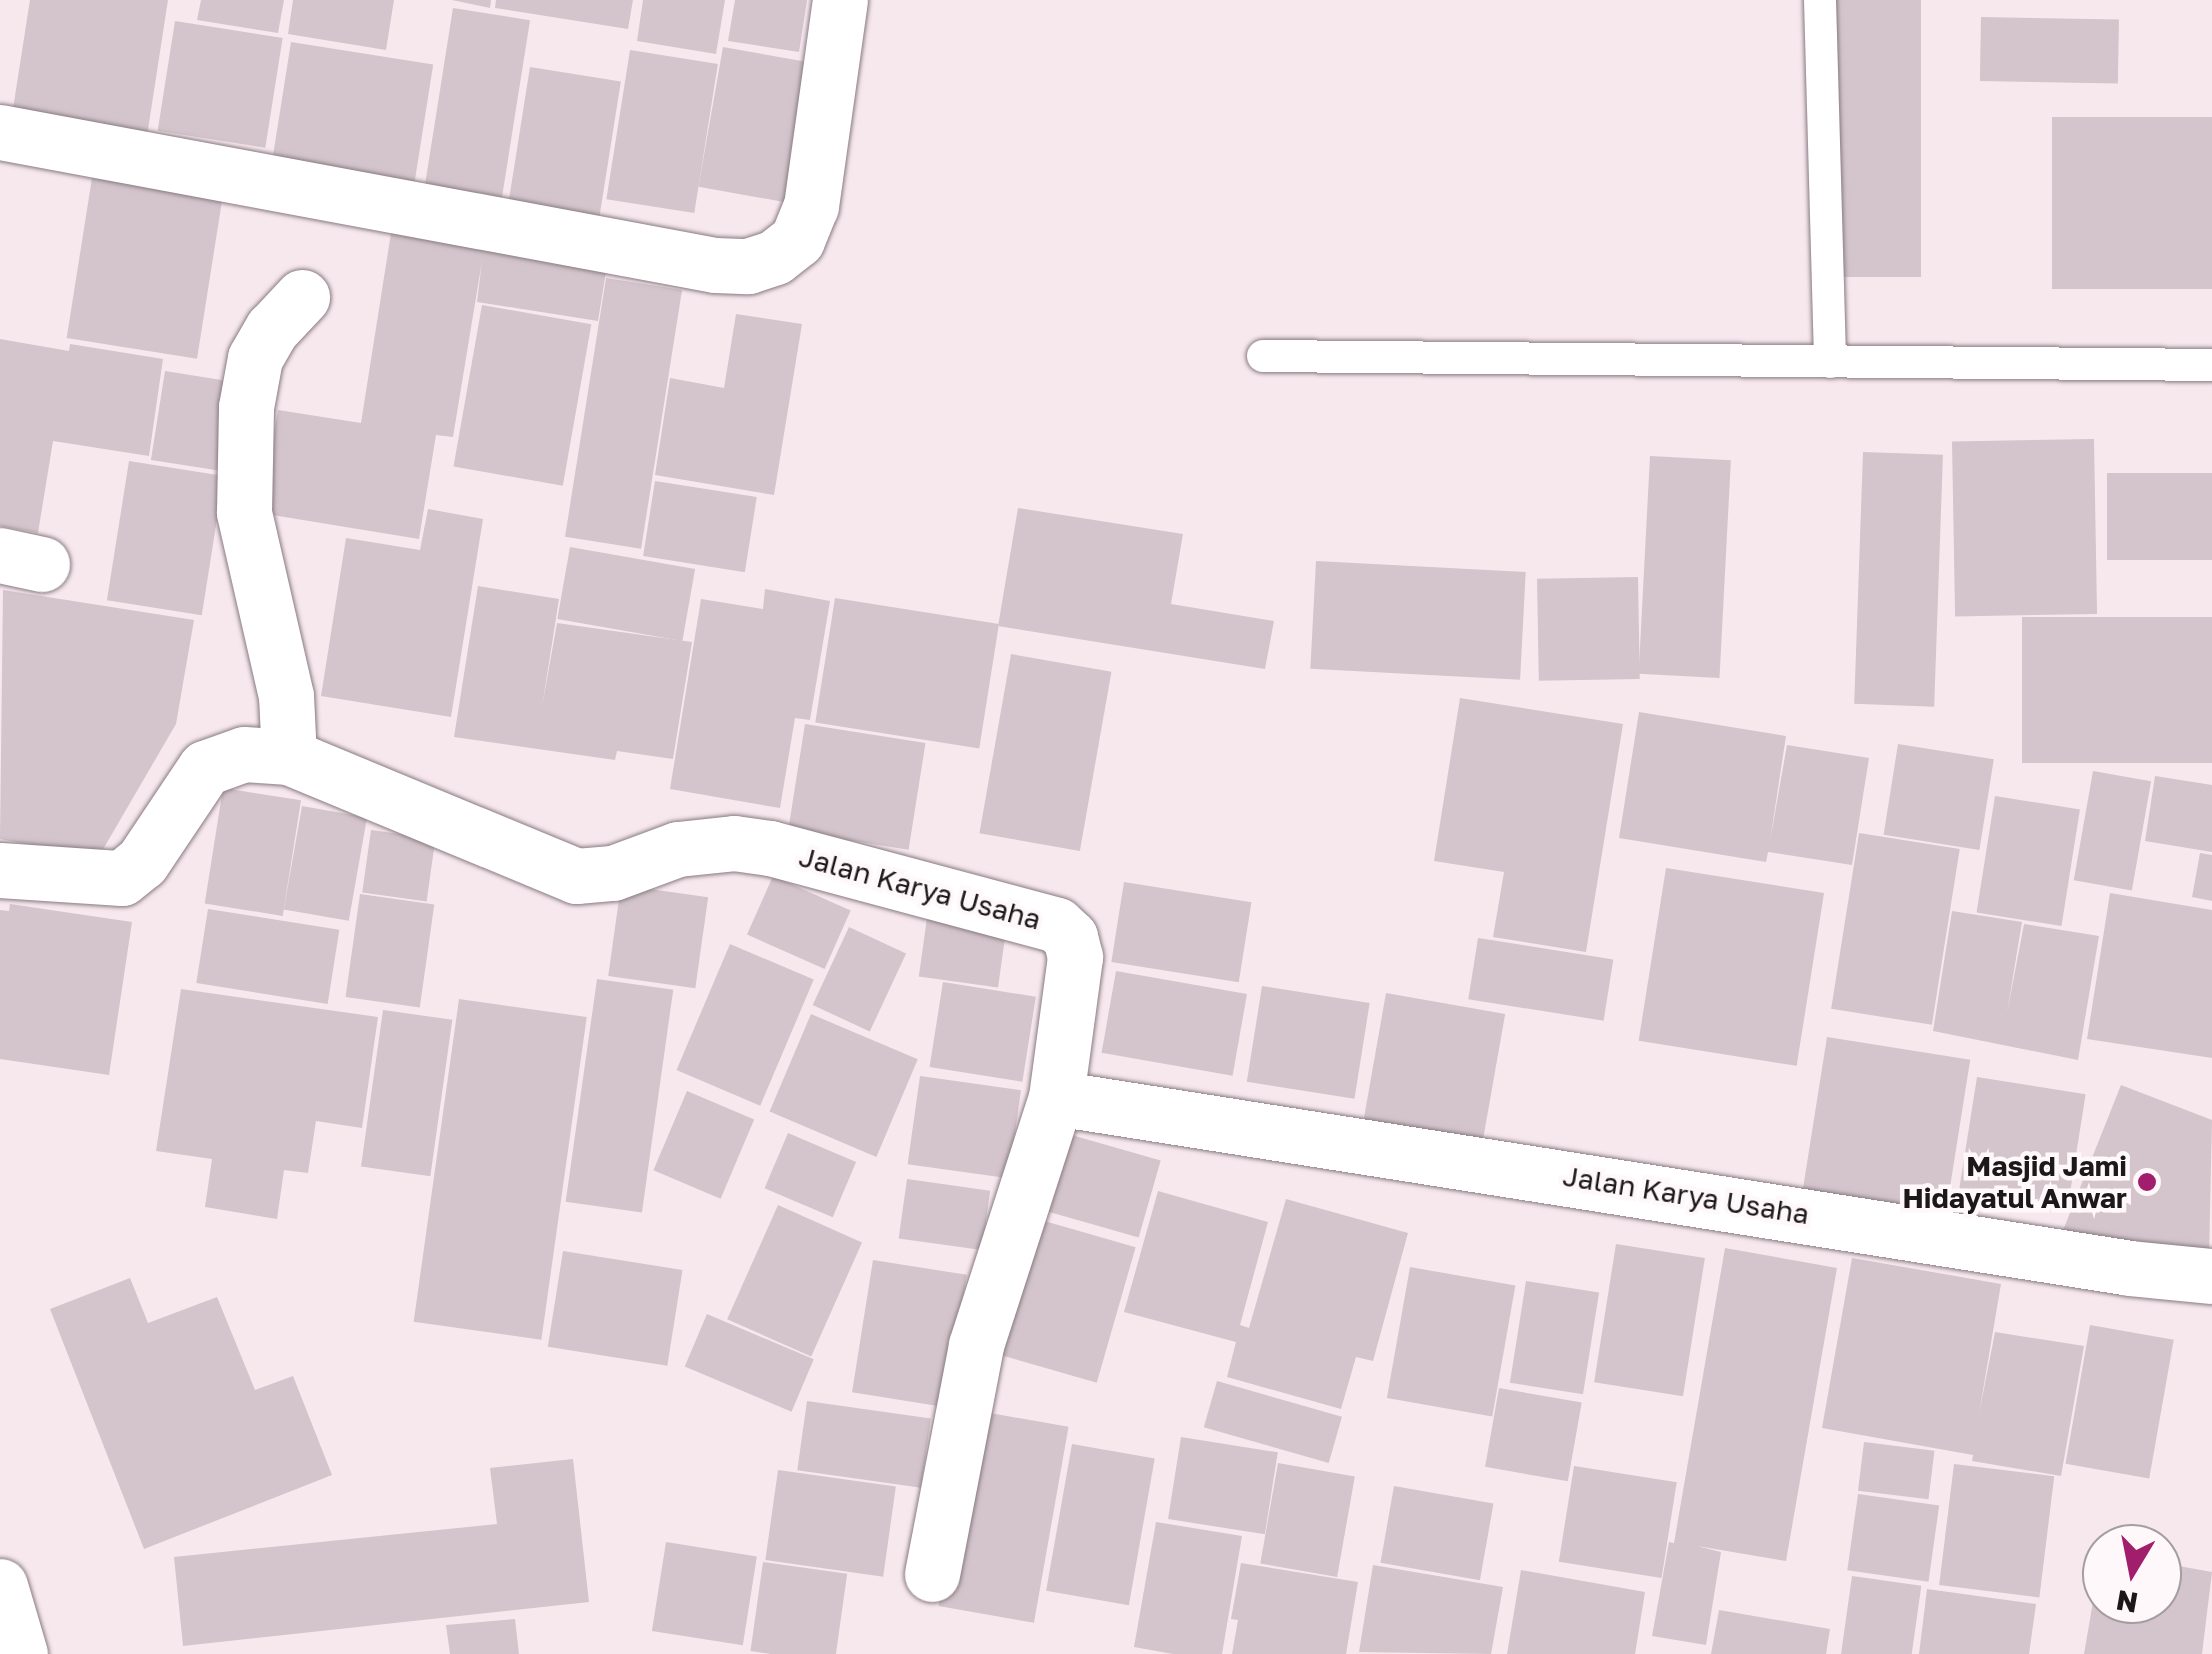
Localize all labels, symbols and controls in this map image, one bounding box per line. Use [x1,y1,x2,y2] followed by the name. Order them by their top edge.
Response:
[796,840,1044,936] street label: Jalan Karya Usaha
[1902,1149,2127,1215] place label: Masjid Jami Hidayatul Anwar
[1561,1159,1811,1231] street label: Jalan Karya Usaha
[2136,1171,2158,1193] marker: Masjid Jami Hidayatul Anwar
[2082,1524,2182,1624] north arrow
[2114,1584,2140,1620] text: N

